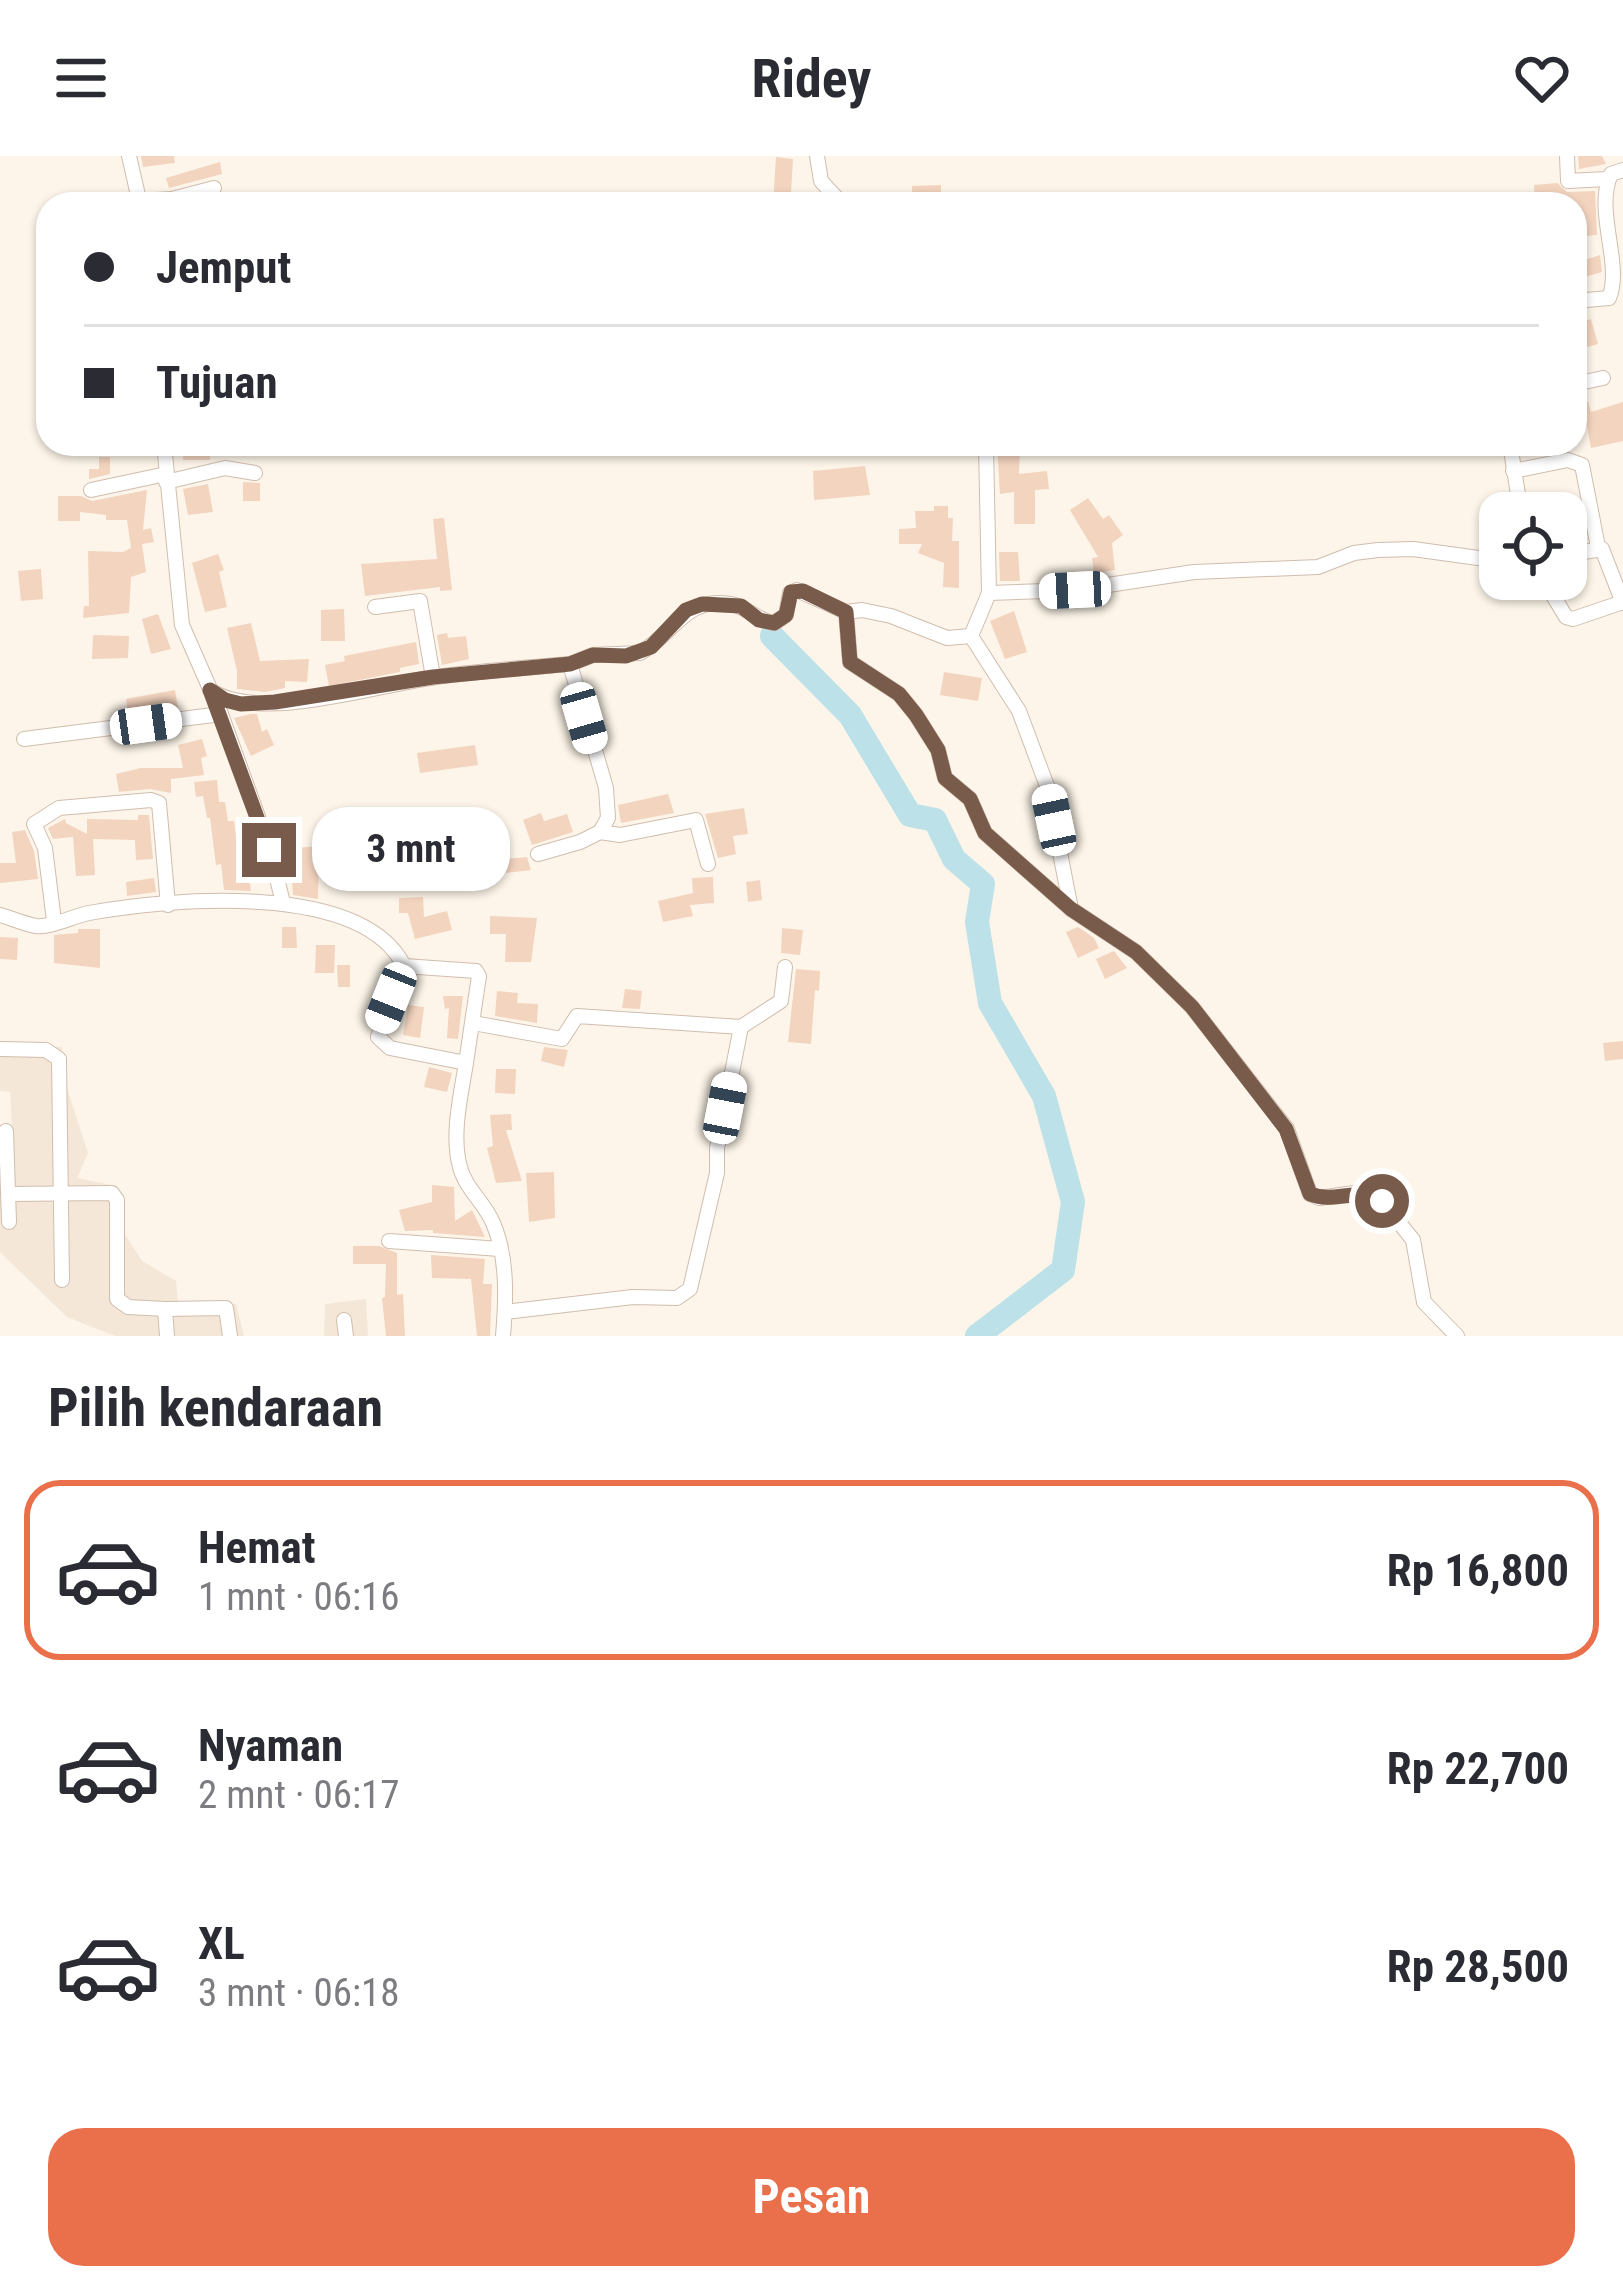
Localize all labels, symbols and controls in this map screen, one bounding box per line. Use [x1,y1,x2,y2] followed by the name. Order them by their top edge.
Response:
[48,45,114,111] icon: menu
[1509,45,1575,111] icon: heart
[752,47,871,110] text: Ridey
[156,241,291,294] text: Jemput
[156,356,278,409] text: Tujuan
[1479,492,1587,600] map controls
[1479,492,1587,600] button: locate
[1038,570,1112,610] car
[557,678,611,758] car
[108,701,184,747] car
[1029,781,1079,859] car
[311,808,509,892] callout: 3 mnt
[242,823,296,877] route end
[367,826,455,872] text: 3 mnt
[361,958,421,1038] car
[700,1069,750,1147] car
[1355,1174,1409,1228] route start
[48,1376,383,1439] text: Pilih kendaraan
[54,1516,162,1624] icon: car
[198,1521,316,1574] text: Hemat
[1387,1544,1569,1597] text: Rp 16,800
[198,1574,400,1620] text: 1 mnt · 06:16
[54,1714,162,1822] icon: car
[198,1719,343,1772] text: Nyaman
[1387,1742,1569,1795] text: Rp 22,700
[198,1772,400,1818] text: 2 mnt · 06:17
[54,1912,162,2020] icon: car
[198,1917,245,1970] text: XL
[1387,1940,1569,1993] text: Rp 28,500
[198,1970,400,2016] text: 3 mnt · 06:18
[48,2128,1575,2266] button: Pesan

